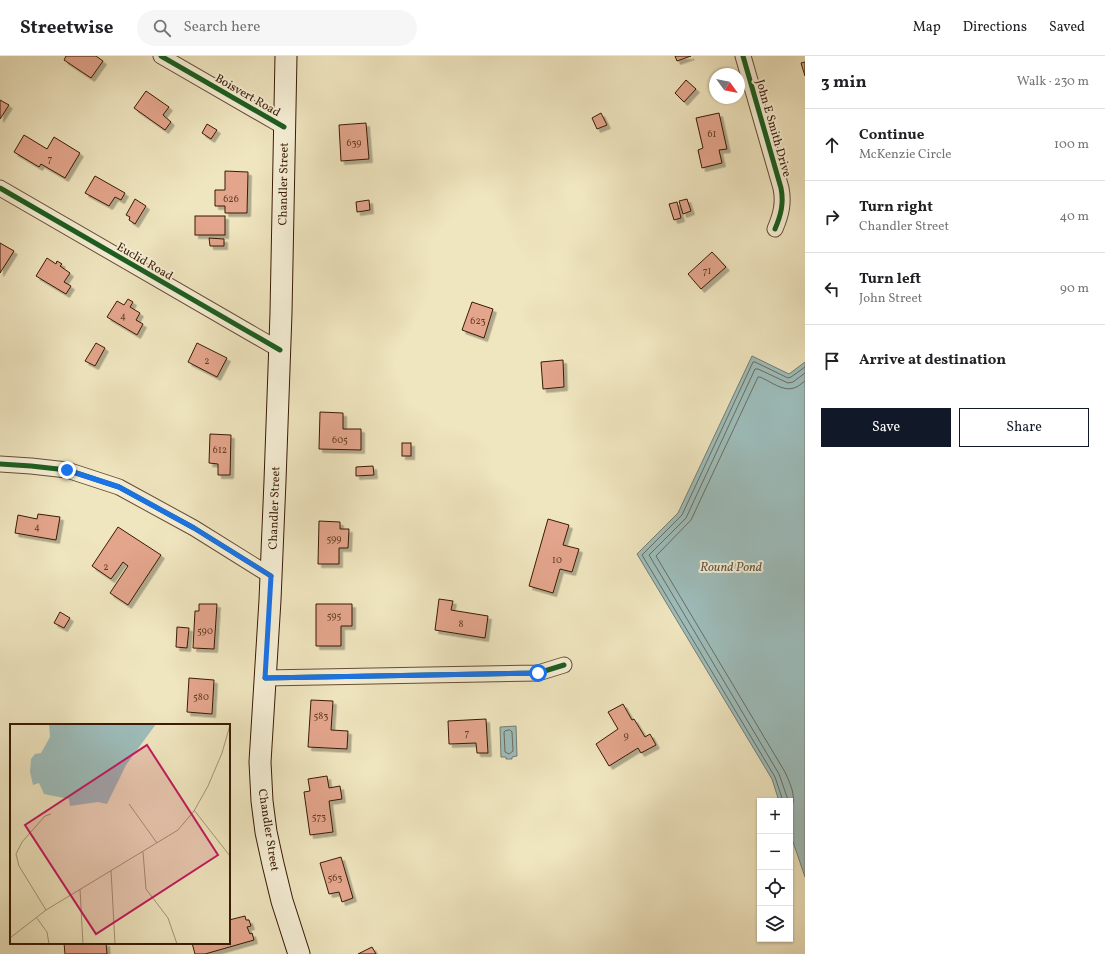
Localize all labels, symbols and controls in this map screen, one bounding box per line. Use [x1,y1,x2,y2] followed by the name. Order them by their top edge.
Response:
[137,10,417,46] search box
[20,15,113,41] text: Streetwise
[151,17,173,39] icon: search
[183,17,260,38] text: Search here
[913,18,941,37] text: Map
[963,18,1027,37] text: Directions
[1049,18,1085,37] text: Saved
[709,68,745,104] north arrow
[212,71,283,121] street label: Boisvert Road
[821,71,867,94] text: 3 min
[1017,73,1089,91] text: Walk · 230 m
[752,78,795,179] street label: John E Smith Drive
[859,125,924,146] text: Continue
[708,127,717,141] house number: 61
[821,134,843,156] icon: ahead
[346,136,362,150] house number: 639
[1054,136,1089,154] text: 100 m
[275,142,293,226] street label: Chandler Street
[859,146,951,164] text: McKenzie Circle
[48,152,53,166] house number: 7
[223,192,239,206] house number: 626
[859,197,933,218] text: Turn right
[821,206,843,228] icon: right
[1060,208,1089,226] text: 40 m
[859,218,949,236] text: Chandler Street
[113,239,176,285] street label: Euclid Road
[703,264,711,278] house number: 71
[859,269,921,290] text: Turn left
[821,278,843,300] icon: left
[1060,280,1089,298] text: 90 m
[859,290,922,308] text: John Street
[120,309,126,323] house number: 4
[470,314,486,328] house number: 623
[821,350,843,372] icon: arrive
[859,350,1006,371] text: Arrive at destination
[204,354,210,368] house number: 2
[821,408,951,447] button: Save
[959,408,1089,447] button: Share
[332,433,348,447] house number: 605
[213,443,227,457] house number: 612
[58,461,76,479] route end
[266,466,284,550] street label: Chandler Street
[34,520,40,534] house number: 4
[326,532,342,546] house number: 599
[552,553,562,567] house number: 10
[700,559,762,577] water label: Round Pond
[103,560,109,574] house number: 2
[327,609,341,623] house number: 595
[458,617,464,631] house number: 8
[197,624,213,638] house number: 590
[529,664,547,682] route start
[193,690,209,704] house number: 580
[313,709,329,723] house number: 583
[10,724,230,944] inset map
[465,726,470,740] house number: 7
[623,729,629,743] house number: 9
[254,788,282,872] street label: Chandler Street
[757,798,793,942] map controls
[757,798,793,834] button: +
[312,810,326,824] house number: 573
[757,834,793,870] button: −
[757,870,793,906] button: locate
[328,871,342,885] house number: 563
[757,906,793,942] button: layers

